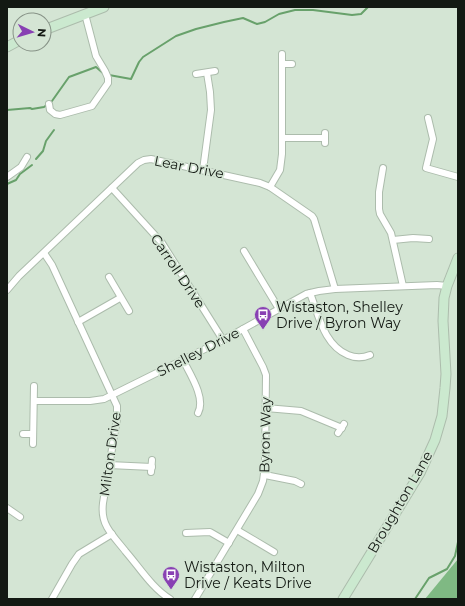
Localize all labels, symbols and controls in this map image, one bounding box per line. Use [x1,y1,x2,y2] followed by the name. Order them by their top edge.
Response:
[12,12,52,52] north arrow
[35,28,49,38] text: N
[153,151,225,183] street label: Lear Drive
[147,230,209,312] street label: Carroll Drive
[276,298,403,332] place label: Wistaston, Shelley Drive / Byron Way
[253,305,273,330] bus stop icon: Wistaston, Shelley Drive / Byron Way
[154,323,242,381] street label: Shelley Drive
[255,397,275,473] street label: Byron Way
[95,411,125,497] street label: Milton Drive
[363,448,437,556] street label: Broughton Lane
[184,558,312,592] place label: Wistaston, Milton Drive / Keats Drive
[161,565,181,590] bus stop icon: Wistaston, Milton Drive / Keats Drive

